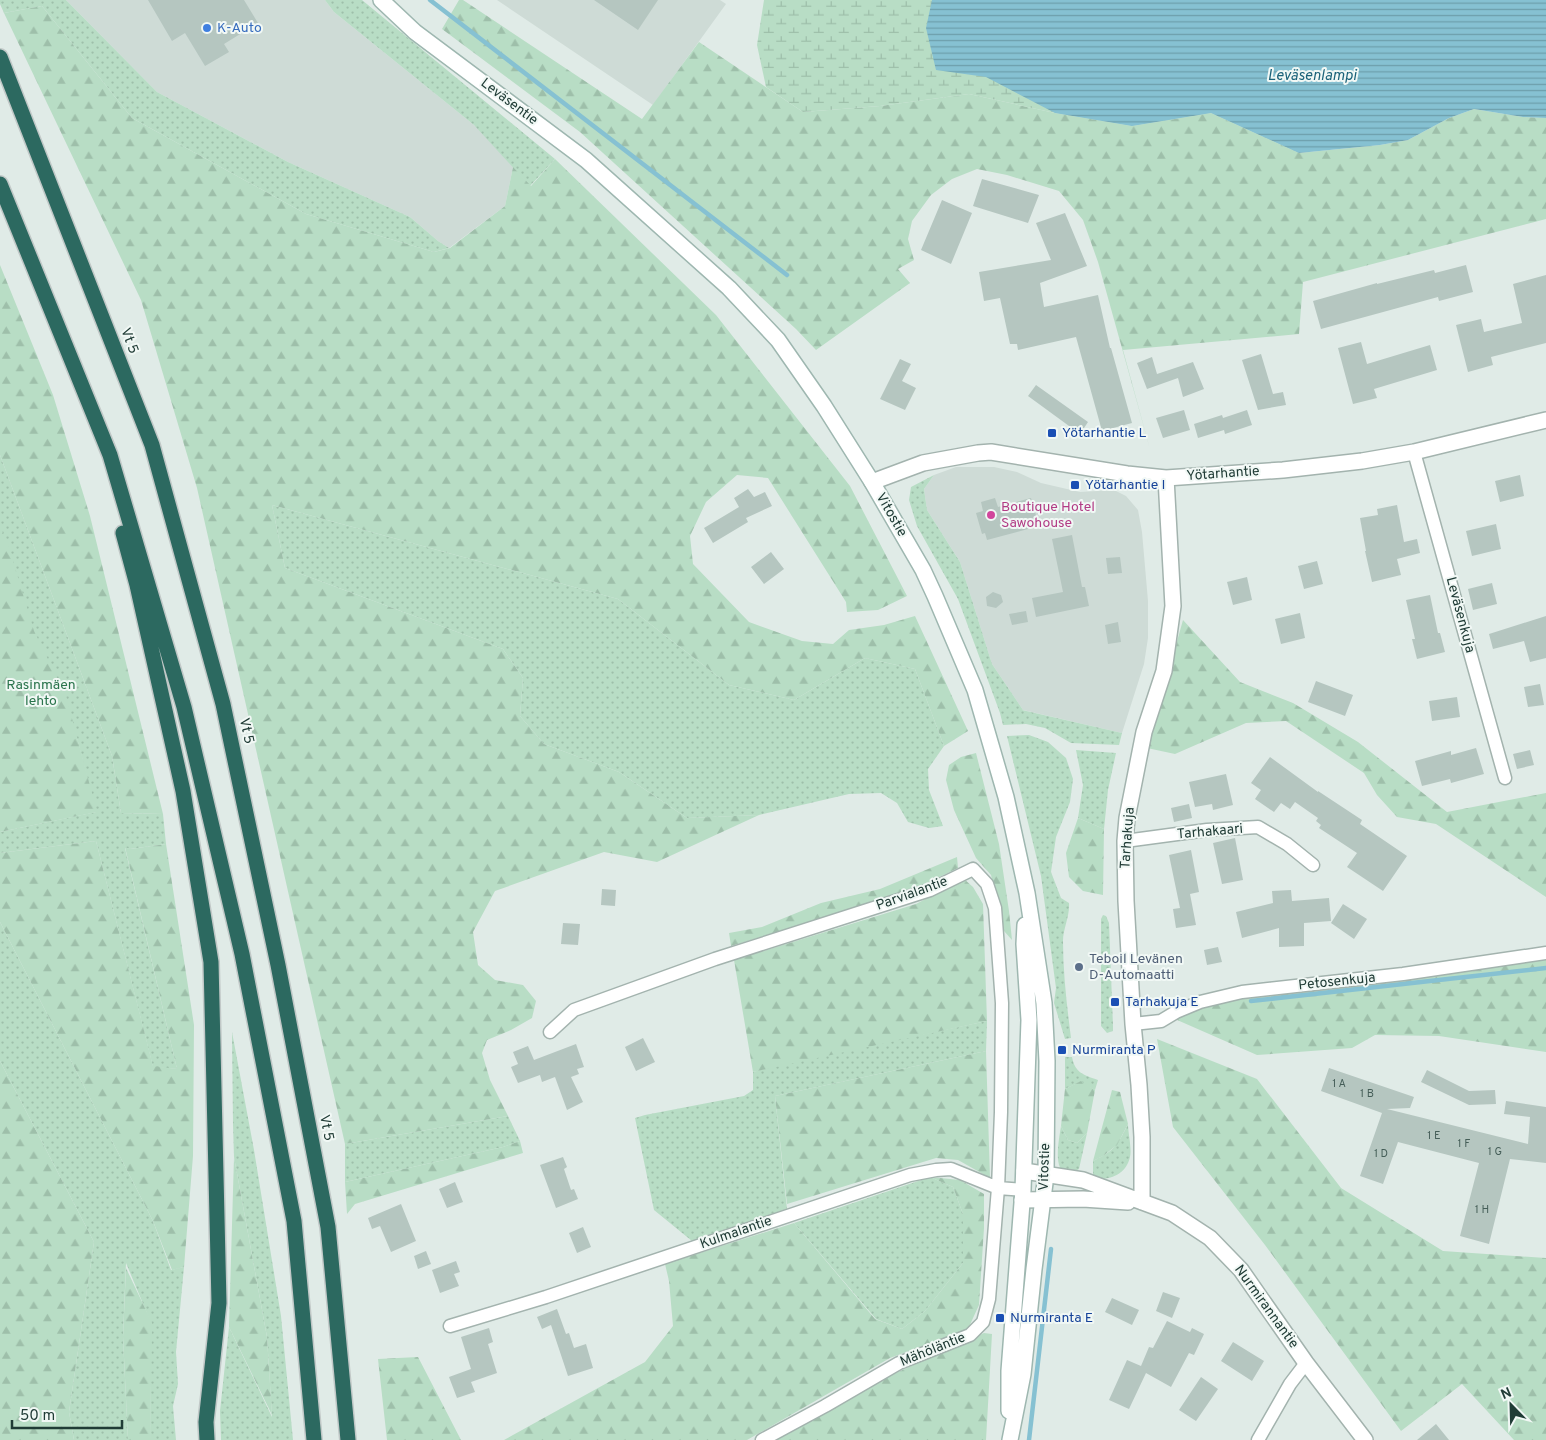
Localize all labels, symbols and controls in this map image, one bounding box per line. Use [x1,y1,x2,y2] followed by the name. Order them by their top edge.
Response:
[217,20,262,37] place label: K-Auto
[201,22,213,34] marker: K-Auto
[1268,67,1358,86] water label: Leväsenlampi
[477,75,541,129] street label: Leväsentie
[116,326,142,356] street label: Vt 5
[1062,425,1147,442] place label: Yötarhantie L
[1046,427,1058,439] marker: Yötarhantie L
[1186,463,1260,485] street label: Yötarhantie
[1085,477,1165,494] place label: Yötarhantie I
[1069,479,1081,491] marker: Yötarhantie I
[872,490,910,540] street label: Vitostie
[1001,499,1095,532] place label: Boutique Hotel Sawohouse
[985,509,997,521] marker: Boutique Hotel Sawohouse
[1442,575,1478,655] street label: Leväsenkuja
[6,677,76,710] park label: Rasinmäen lehto
[235,716,257,746] street label: Vt 5
[1117,806,1139,870] street label: Tarhakuja
[1176,821,1244,843] street label: Tarhakaari
[874,873,950,915] street label: Parvialantie
[1089,951,1183,984] place label: Teboil Levänen D-Automaatti
[1073,961,1085,973] marker: Teboil Levänen D-Automaatti
[1298,969,1376,995] street label: Petosenkuja
[1125,994,1199,1011] place label: Tarhakuja E
[1109,996,1121,1008] marker: Tarhakuja E
[1072,1042,1156,1059] place label: Nurmiranta P
[1056,1044,1068,1056] marker: Nurmiranta P
[1332,1077,1346,1091] house number: 1 A
[1360,1087,1374,1101] house number: 1 B
[315,1113,337,1143] street label: Vt 5
[1427,1129,1441,1143] house number: 1 E
[1458,1137,1470,1151] house number: 1 F
[1036,1143,1054,1191] street label: Vitostie
[1488,1145,1502,1159] house number: 1 G
[1374,1147,1388,1161] house number: 1 D
[1475,1203,1489,1217] house number: 1 H
[698,1213,774,1253] street label: Kulmalantie
[1230,1262,1302,1352] street label: Nurmirannantie
[1010,1310,1093,1327] place label: Nurmiranta E
[994,1312,1006,1324] marker: Nurmiranta E
[898,1329,968,1371] street label: Mähöläntie
[1486,1380,1536,1430] north arrow
[1499,1385,1514,1404] text: N
[12,1398,122,1430] scale bar
[20,1407,55,1426] text: 50 m

